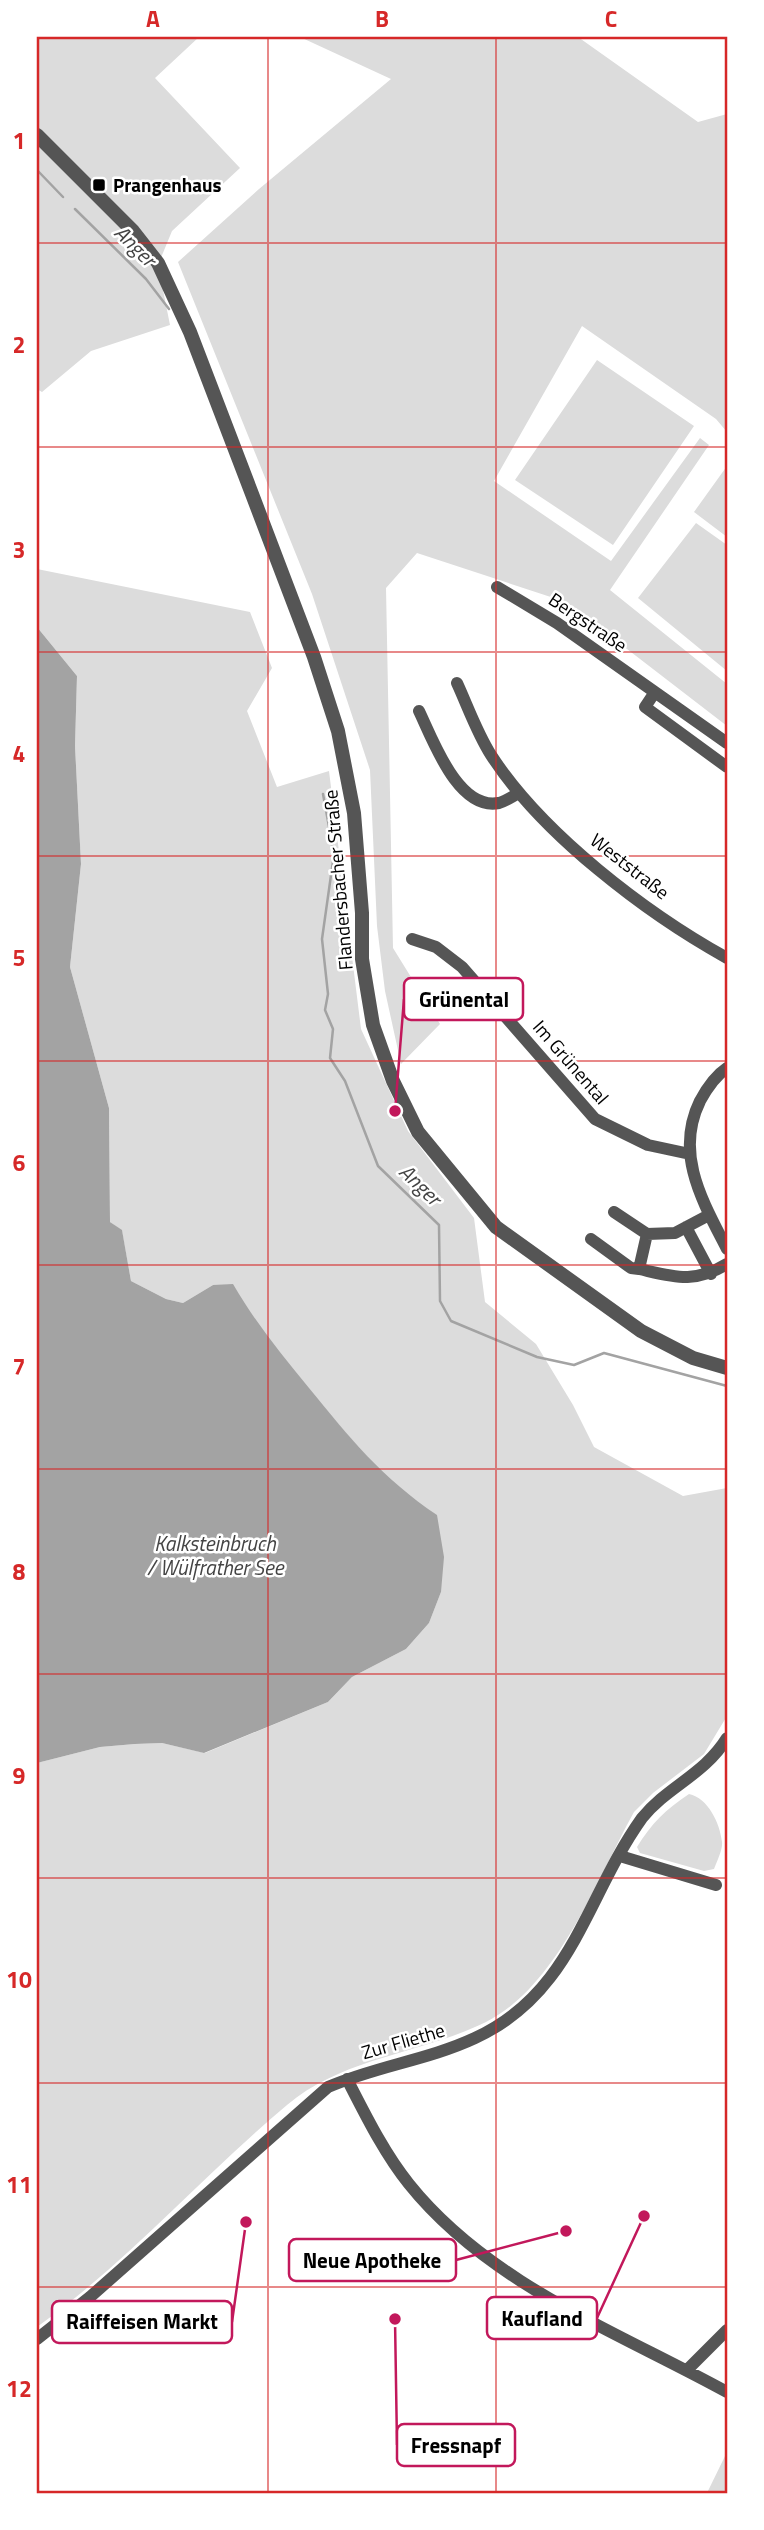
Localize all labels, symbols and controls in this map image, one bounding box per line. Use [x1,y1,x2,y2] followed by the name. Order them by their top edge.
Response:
[146,1,160,36] text: A
[375,1,389,36] text: B
[605,1,617,36] text: C
[13,123,25,158] text: 1
[113,170,222,199] place label: Prangenhaus
[91,177,107,193] marker: Prangenhaus
[107,217,166,275] water label: Anger
[13,327,25,362] text: 2
[13,532,25,567] text: 3
[543,585,634,659] street label: Bergstraße
[13,736,25,771] text: 4
[315,789,360,971] street label: Flandersbacher Straße
[584,825,676,906] street label: Weststraße
[13,940,25,975] text: 5
[404,978,523,1020] callout: Grünental
[419,983,509,1015] text: Grünental
[526,1013,616,1110] street label: Im Grünental
[13,1145,26,1180] text: 6
[392,1156,451,1214] water label: Anger
[13,1349,25,1384] text: 7
[147,1527,285,1583] water label: Kalksteinbruch / Wülfrather See
[13,1554,26,1589] text: 8
[13,1758,26,1793] text: 9
[6,1962,32,1997] text: 10
[358,2015,448,2066] street label: Zur Fliethe
[6,2167,32,2202] text: 11
[289,2239,456,2281] callout: Neue Apotheke
[303,2244,441,2276] text: Neue Apotheke
[487,2297,597,2339] callout: Kaufland
[52,2301,232,2343] callout: Raiffeisen Markt
[501,2302,583,2334] text: Kaufland
[66,2305,218,2337] text: Raiffeisen Markt
[6,2371,32,2406] text: 12
[397,2424,515,2466] callout: Fressnapf
[411,2429,502,2461] text: Fressnapf

